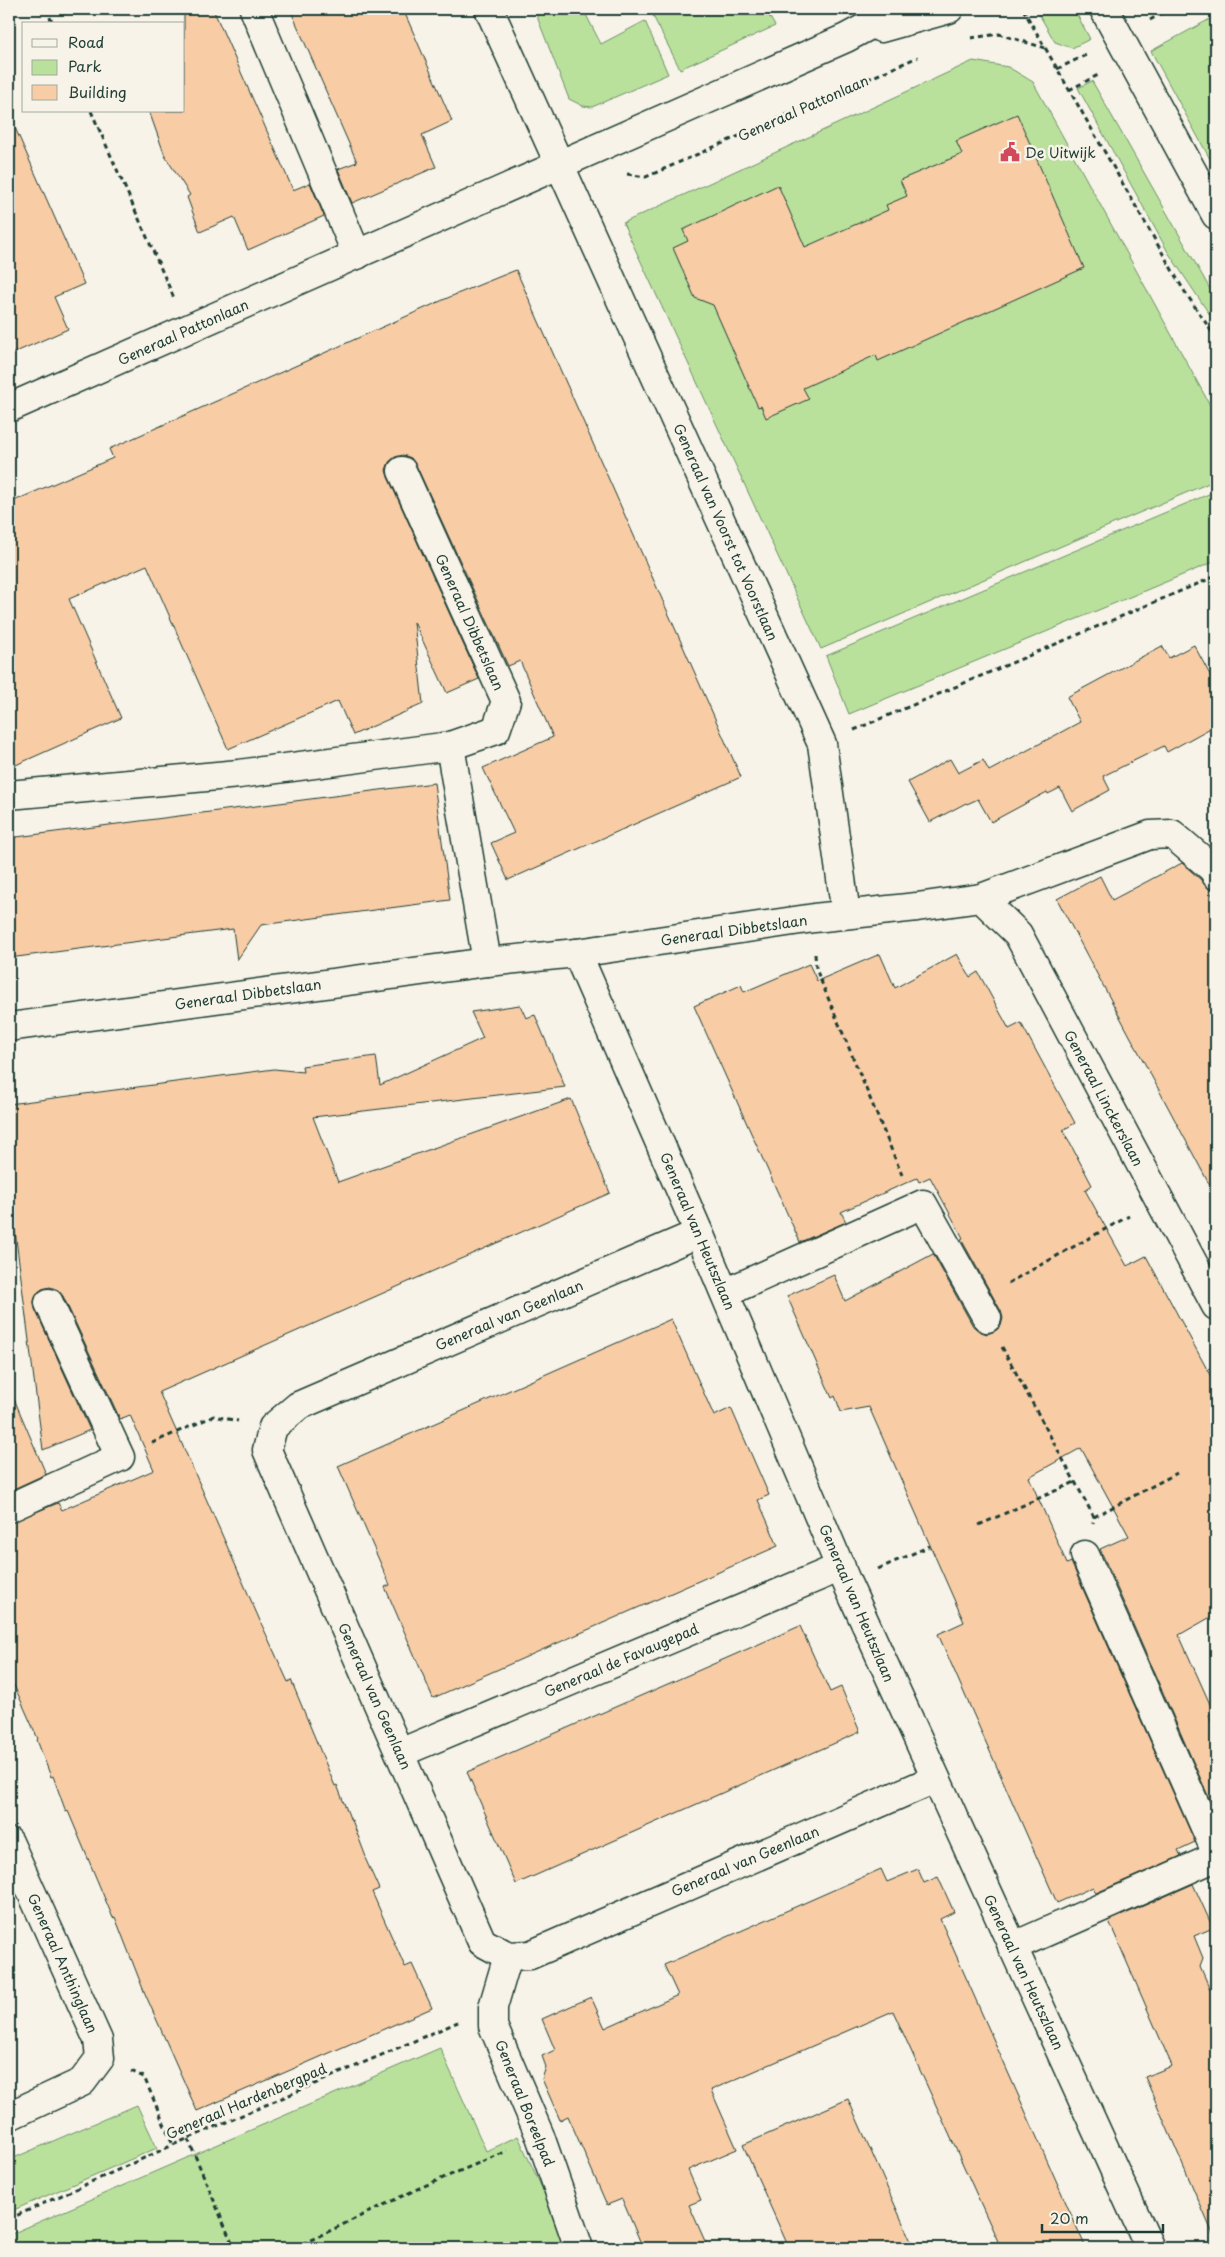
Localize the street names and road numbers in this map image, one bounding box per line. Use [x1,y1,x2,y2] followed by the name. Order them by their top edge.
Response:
[734,70,872,146] street label: Generaal Pattonlaan
[114,294,252,370] street label: Generaal Pattonlaan
[668,420,784,644] street label: Generaal van Voorst tot Voorstlaan
[430,550,510,694] street label: Generaal Dibbetslaan
[659,909,809,951] street label: Generaal Dibbetslaan
[173,973,323,1015] street label: Generaal Dibbetslaan
[1059,1026,1149,1170] street label: Generaal Linckerslaan
[655,1149,741,1313] street label: Generaal van Heutszlaan
[432,1274,586,1356] street label: Generaal van Geenlaan
[814,1521,900,1685] street label: Generaal van Heutszlaan
[540,1618,702,1702] street label: Generaal de Favaugepad
[333,1619,417,1773] street label: Generaal van Geenlaan
[668,1820,822,1902] street label: Generaal van Geenlaan
[23,1890,103,2036] street label: Generaal Anthinglaan
[979,1891,1069,2053] street label: Generaal van Heutszlaan
[490,2037,560,2170] street label: Generaal Boreelpad
[163,2057,330,2144] street label: Generaal Hardenbergpad

